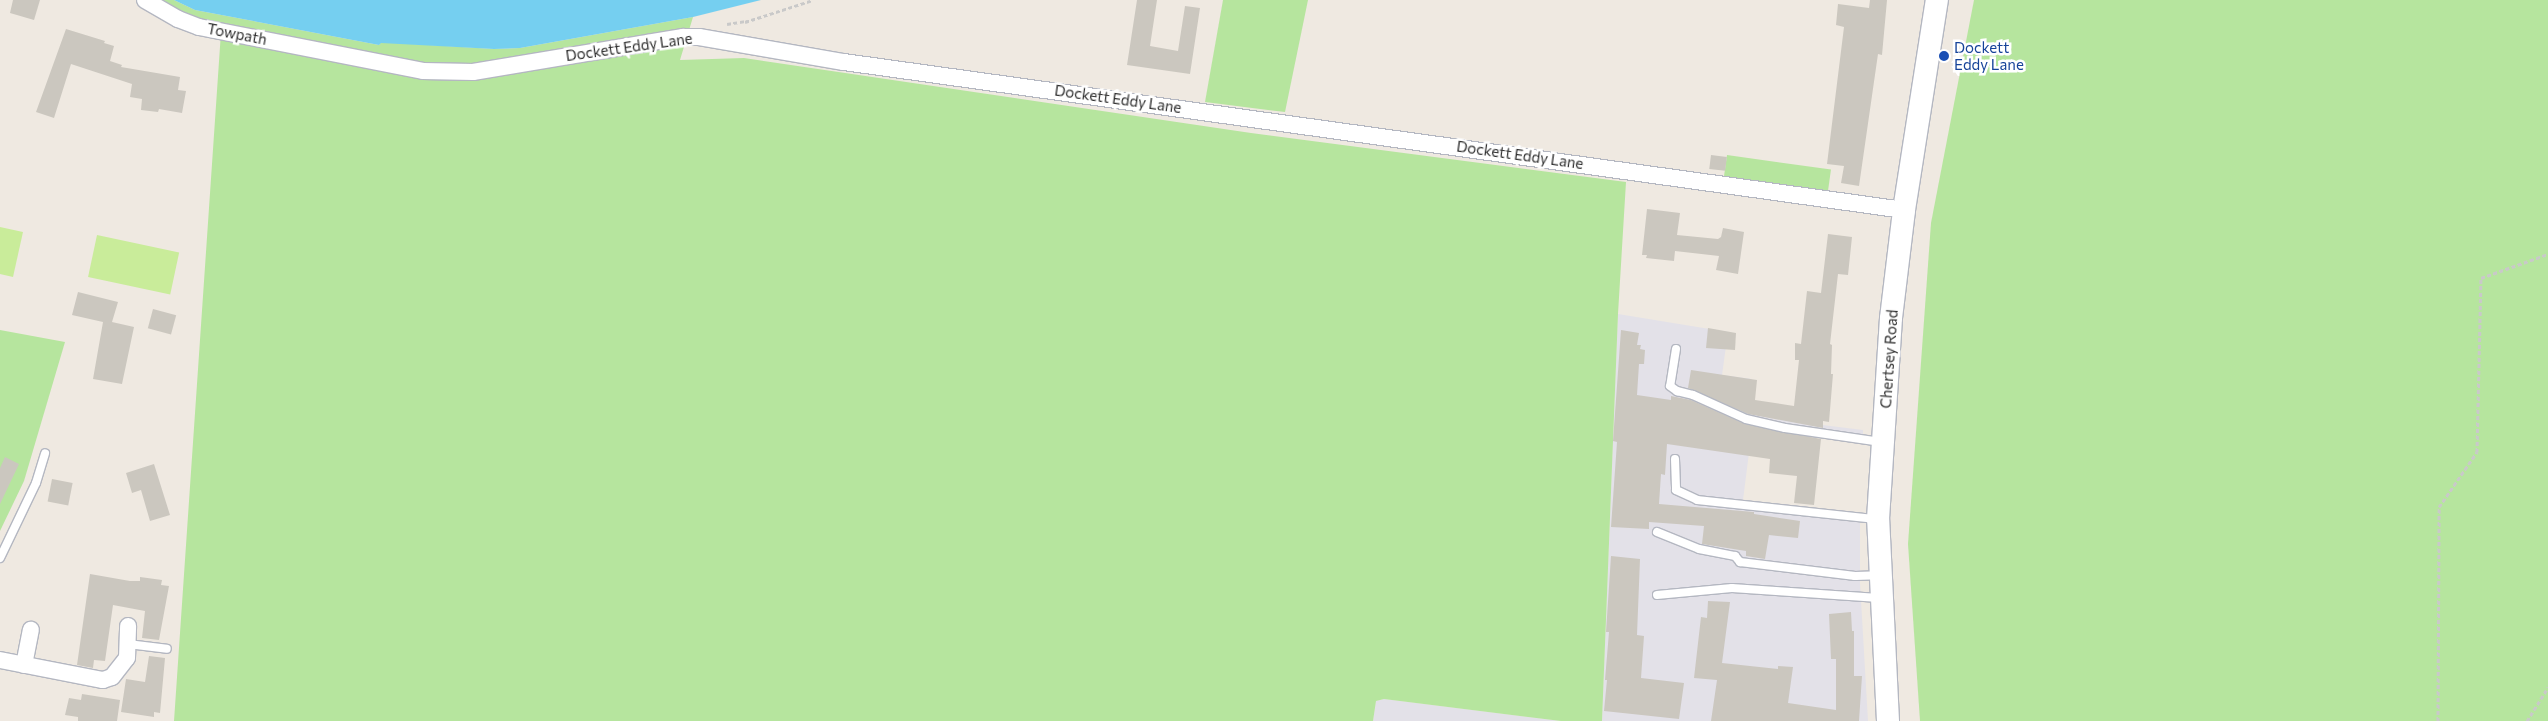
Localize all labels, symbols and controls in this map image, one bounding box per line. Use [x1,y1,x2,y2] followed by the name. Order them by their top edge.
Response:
[206,19,268,49] street label: Towpath
[564,29,694,65] street label: Dockett Eddy Lane
[1954,38,2024,73] place label: Dockett Eddy Lane
[1938,50,1950,62] marker: Dockett Eddy Lane
[1053,81,1183,117] street label: Dockett Eddy Lane
[1455,137,1585,173] street label: Dockett Eddy Lane
[1877,309,1901,409] street label: Chertsey Road

